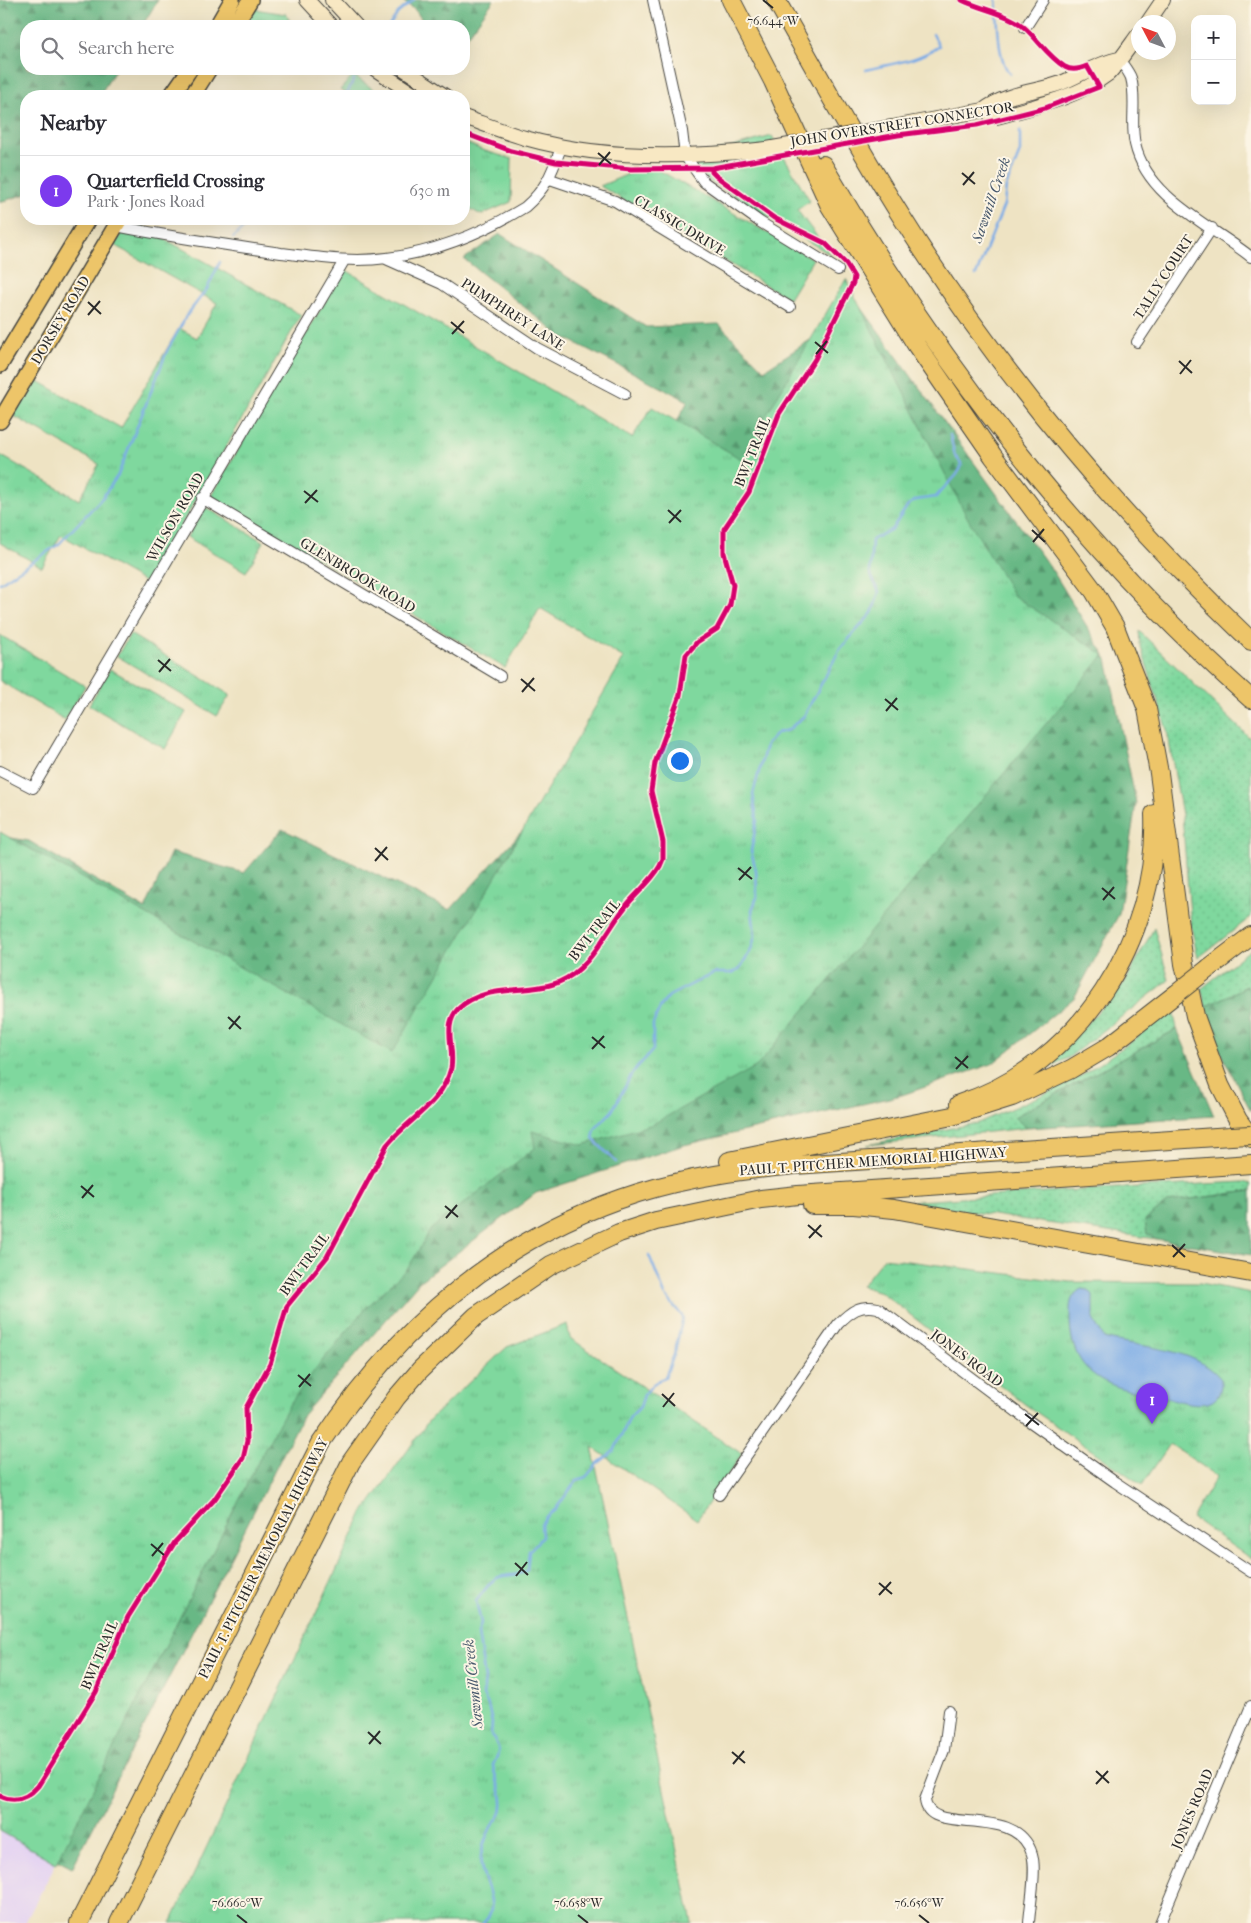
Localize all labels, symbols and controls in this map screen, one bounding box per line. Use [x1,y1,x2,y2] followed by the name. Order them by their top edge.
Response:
[747,14,800,28] text: 76.644°W
[1131,15,1176,60] north arrow
[1191,15,1236,105] map controls
[1191,15,1236,60] button: +
[20,20,470,75] search box
[38,34,66,62] icon: search
[78,37,174,59] text: Search here
[1191,60,1236,105] button: −
[788,98,1016,151] street label: JOHN OVERSTREET CONNECTOR
[40,111,106,135] text: Nearby
[968,155,1014,246] water label: Sawmill Creek
[87,170,264,192] text: Quarterfield Crossing
[53,181,59,200] text: 1
[409,181,450,200] text: 630 m
[87,192,205,211] text: Park · Jones Road
[631,192,729,260] street label: CLASSIC DRIVE
[1130,231,1197,323] street label: TALLY COURT
[27,273,94,368] street label: DORSEY ROAD
[458,275,568,354] street label: PUMPHREY LANE
[731,414,774,490] street label: BWI TRAIL
[143,470,208,566] street label: WILSON ROAD
[297,534,419,617] street label: GLENBROOK ROAD
[667,748,693,774] your location
[565,896,624,965] street label: BWI TRAIL
[739,1144,1008,1179] street label: PAUL T. PITCHER MEMORIAL HIGHWAY
[276,1229,333,1299] street label: BWI TRAIL
[927,1325,1006,1391] street label: JONES ROAD
[1136,1383,1168,1424] pin: 1
[195,1434,332,1682] street label: PAUL T. PITCHER MEMORIAL HIGHWAY
[77,1617,122,1692] street label: BWI TRAIL
[459,1638,487,1731] water label: Sawmill Creek
[1167,1766,1217,1853] street label: JONES ROAD
[212,1896,263,1910] text: 76.660°W
[554,1896,603,1910] text: 76.658°W
[895,1896,945,1910] text: 76.656°W

